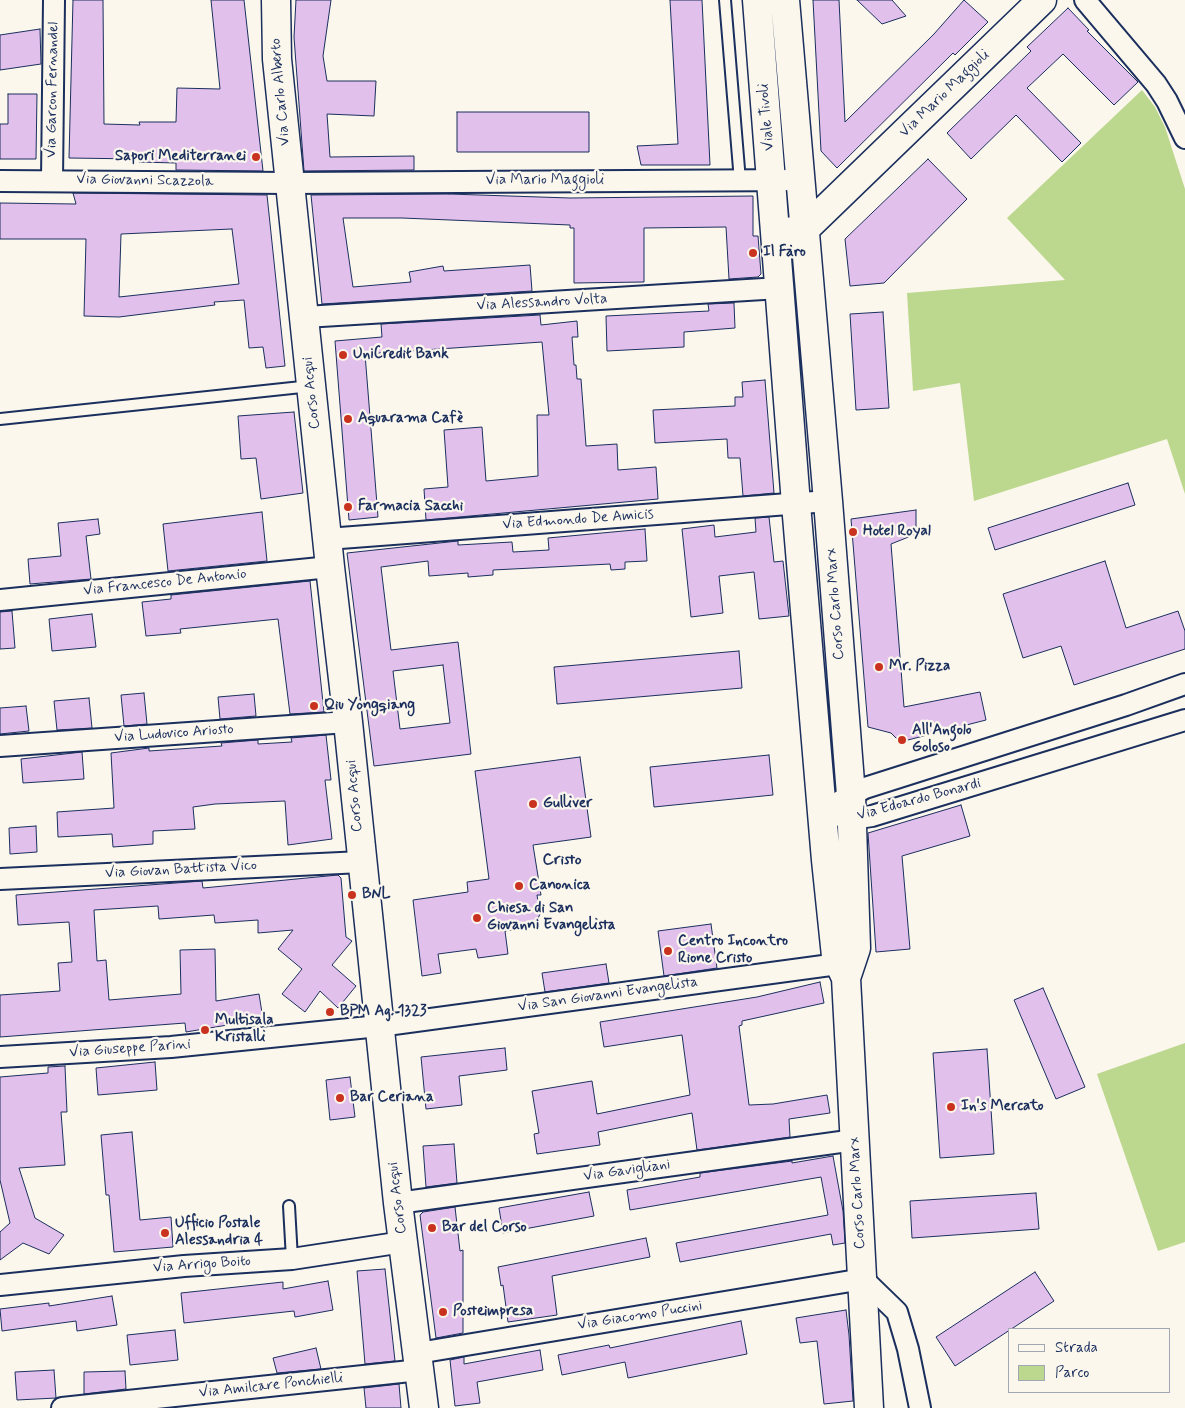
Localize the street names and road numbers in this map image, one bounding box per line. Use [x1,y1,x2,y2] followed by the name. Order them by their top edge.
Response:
[43,22,63,158] street label: Via Garcon Fernandel
[267,37,295,147] street label: Via Carlo Alberto
[896,46,994,142] street label: Via Mario Maggioli
[755,82,779,152] street label: Viale Tivoli
[76,171,214,191] street label: Via Giovanni Scazzola
[486,172,604,190] street label: Via Mario Maggioli
[476,291,608,315] street label: Via Alessandro Volta
[299,356,325,430] street label: Corso Acqui
[502,506,654,534] street label: Via Edmondo De Amicis
[823,547,849,661] street label: Corso Carlo Marx
[83,565,247,601] street label: Via Francesco De Antonio
[114,721,234,747] street label: Via Ludovico Ariosto
[343,759,367,833] street label: Corso Acqui
[855,775,983,825] street label: Via Edoardo Bonardi
[105,857,257,883] street label: Via Giovan Battista Vico
[517,973,699,1017] street label: Via San Giovanni Evangelista
[69,1036,191,1062] street label: Via Giuseppe Parini
[846,1136,870,1250] street label: Corso Carlo Marx
[582,1156,672,1186] street label: Via Gavigliani
[385,1161,411,1235] street label: Corso Acqui
[153,1253,251,1277] street label: Via Arrigo Boito
[576,1297,704,1335] street label: Via Giacomo Puccini
[198,1369,344,1403] street label: Via Amilcare Ponchielli

